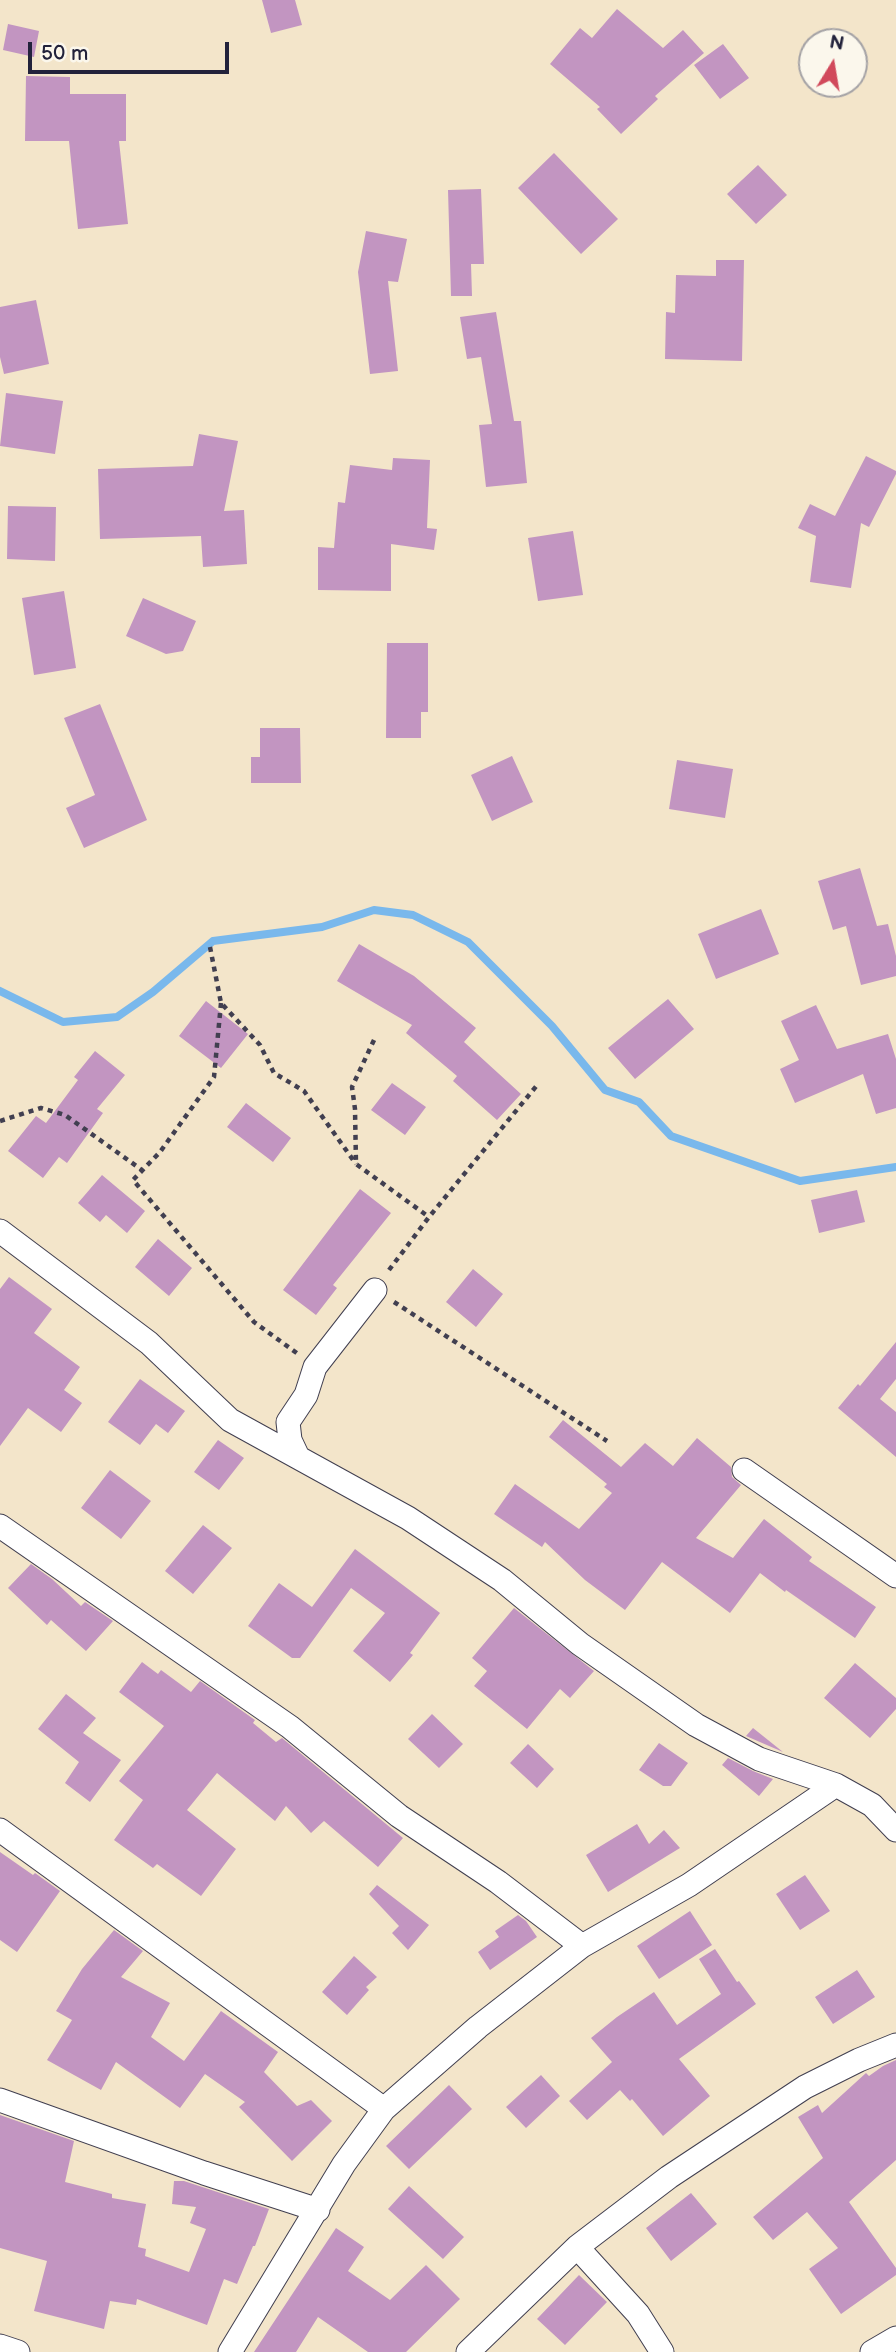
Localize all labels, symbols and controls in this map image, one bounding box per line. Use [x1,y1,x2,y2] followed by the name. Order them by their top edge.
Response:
[32,28,233,72] scale bar
[798,28,868,98] north arrow
[828,31,846,57] text: N
[41,41,88,66] text: 50 m

